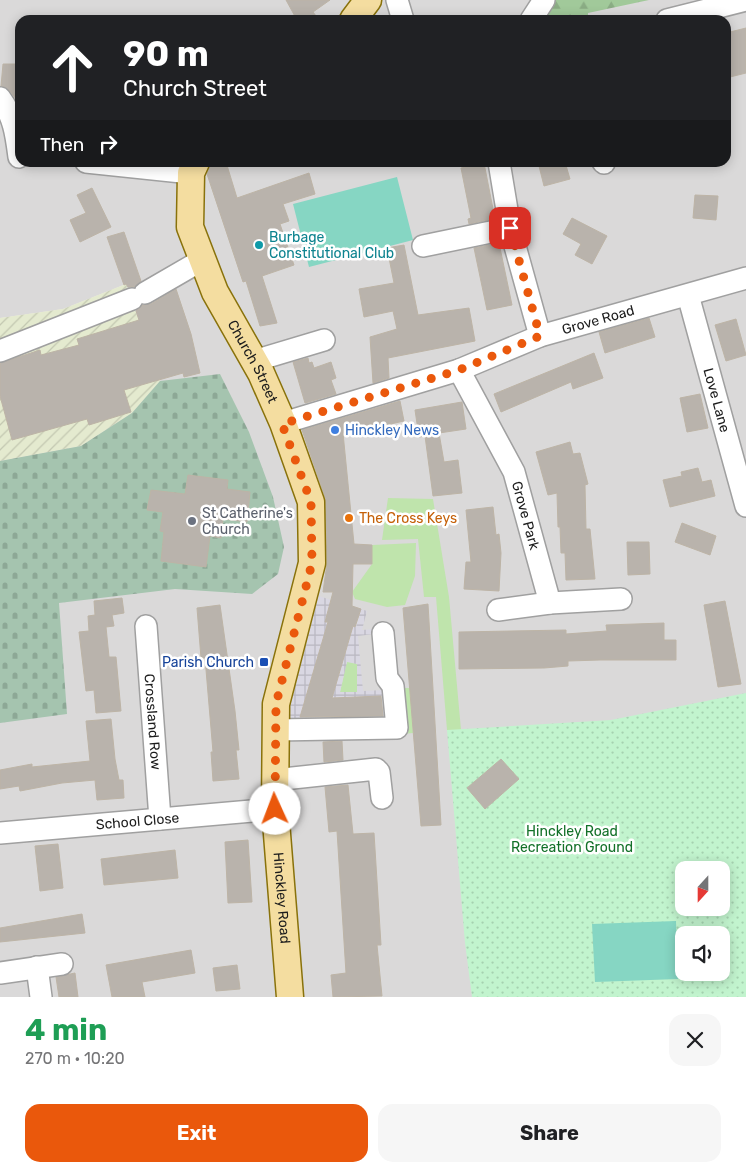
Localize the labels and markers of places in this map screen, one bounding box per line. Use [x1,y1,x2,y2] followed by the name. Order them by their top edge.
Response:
[489,207,531,249] pin
[269,229,394,262] place label: Burbage Constitutional Club
[253,239,265,251] marker: Burbage Constitutional Club
[345,422,439,439] place label: Hinckley News
[329,424,341,436] marker: Hinckley News
[202,505,293,538] place label: St Catherine's Church
[359,510,457,527] place label: The Cross Keys
[343,512,355,524] marker: The Cross Keys
[186,515,198,527] marker: St Catherine's Church
[162,654,254,671] place label: Parish Church
[258,656,270,668] marker: Parish Church

